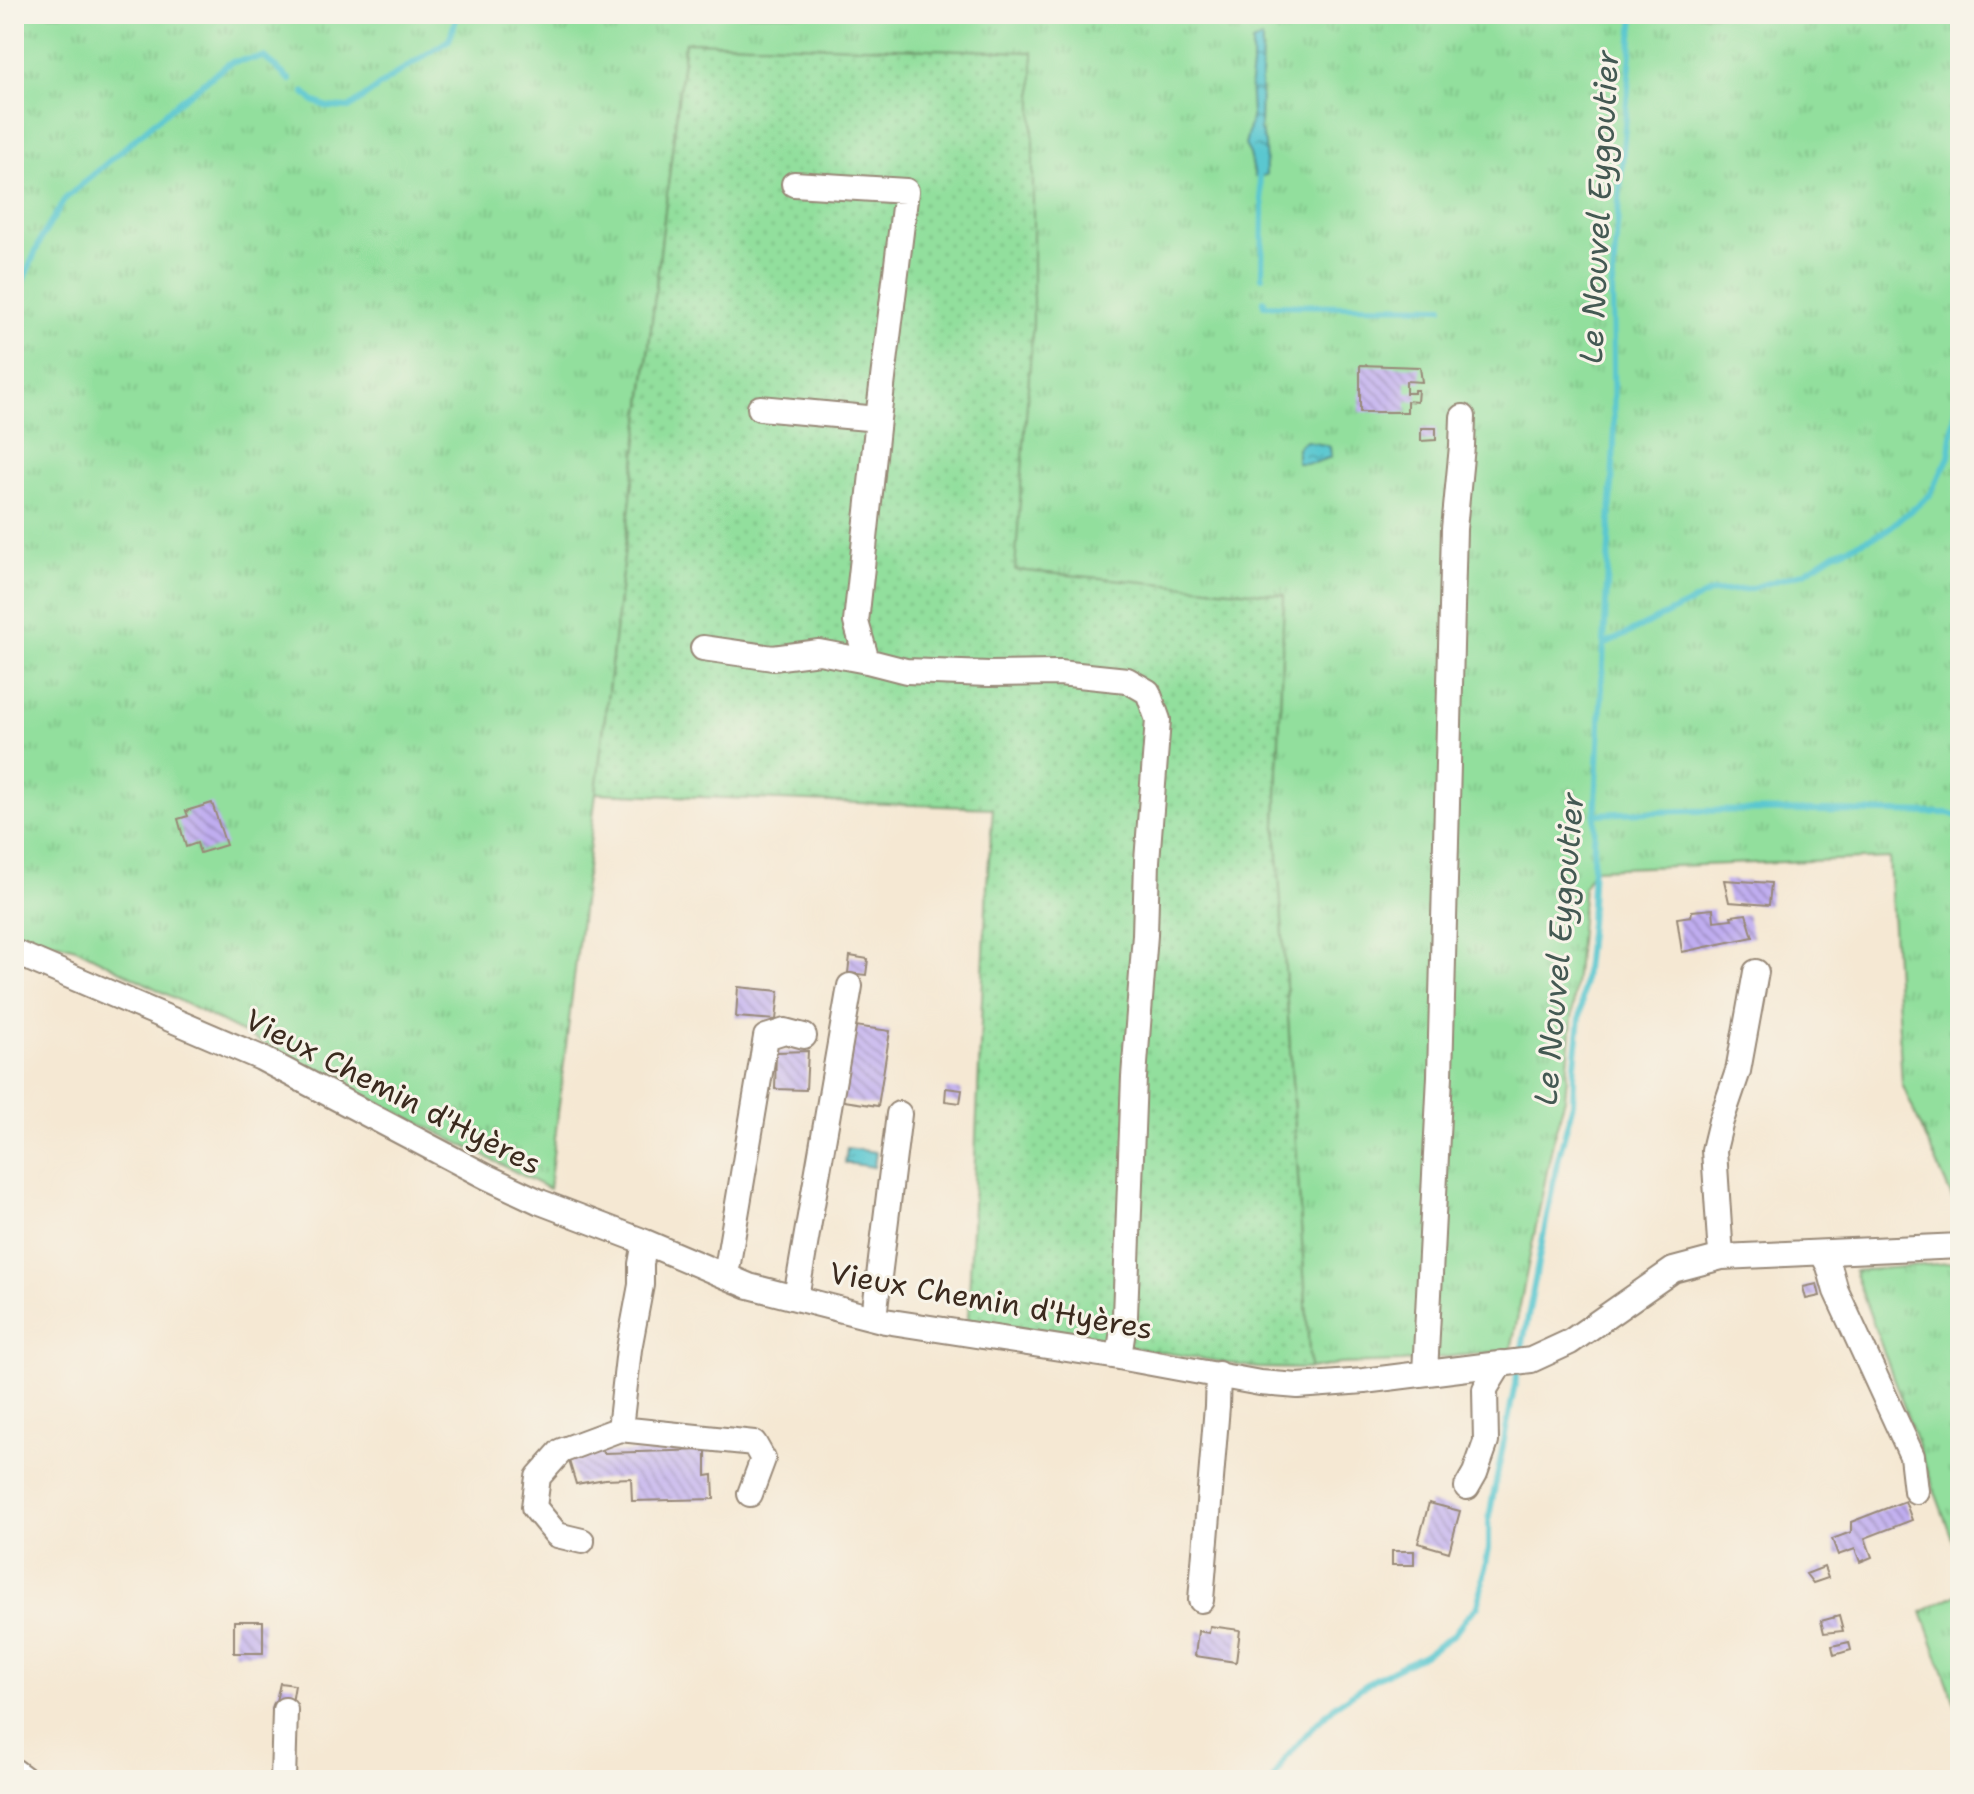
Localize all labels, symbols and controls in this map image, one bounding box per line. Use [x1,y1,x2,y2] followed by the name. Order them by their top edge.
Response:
[1569,48,1628,365] water label: Le Nouvel Eygoutier
[1523,790,1594,1107] water label: Le Nouvel Eygoutier
[238,999,549,1184] street label: Vieux Chemin d'Hyères
[826,1252,1156,1349] street label: Vieux Chemin d'Hyères

